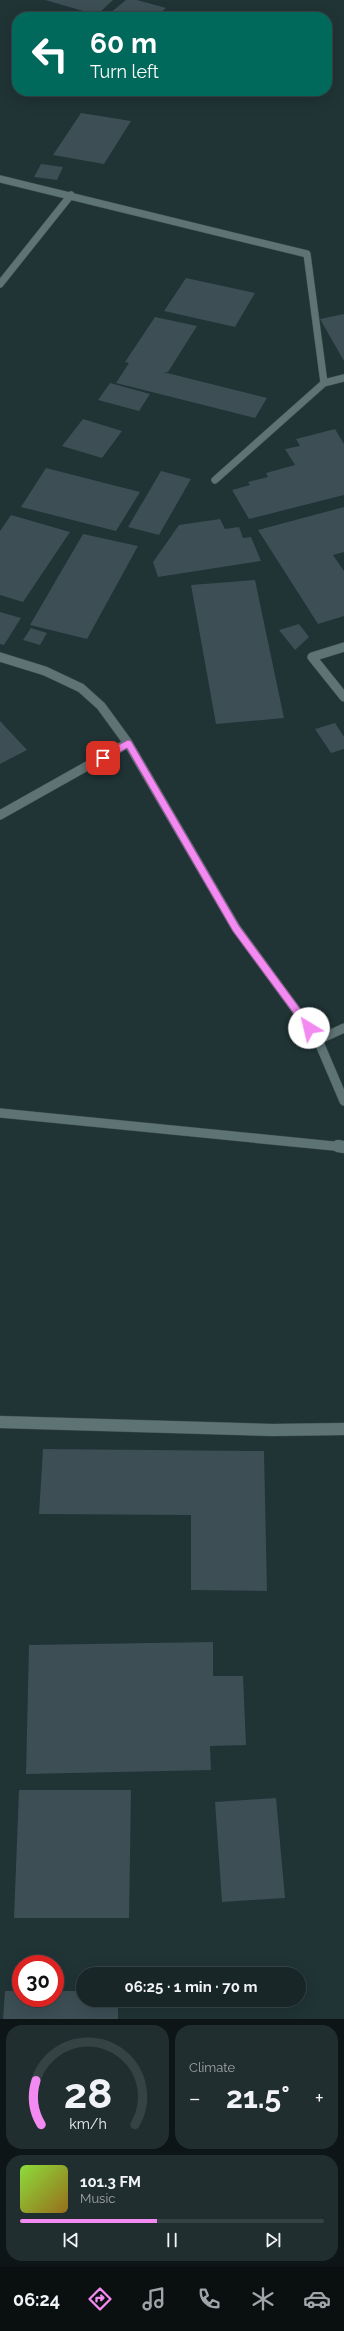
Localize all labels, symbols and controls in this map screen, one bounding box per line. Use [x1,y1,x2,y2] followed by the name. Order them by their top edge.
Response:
[90,27,157,60] text: 60 m
[24,28,76,80] icon: left
[90,61,159,82] text: Turn left
[86,741,120,775] pin
[92,747,114,769] icon: arrive
[288,1007,330,1049] position arrow
[12,1955,64,2007] speed limit sign: 30
[125,1978,258,1996] text: 06:25 · 1 min · 70 m
[189,2060,235,2075] text: Climate
[63,2069,112,2118] text: 28
[226,2080,290,2115] text: 21.5°
[189,2085,201,2111] text: −
[315,2085,324,2111] text: +
[69,2116,106,2132] text: km/h
[80,2173,141,2191] text: 101.3 FM
[80,2191,115,2206] text: Music
[60,2229,82,2251] icon: previous
[161,2229,183,2251] icon: pause
[262,2229,284,2251] icon: next
[86,2285,114,2313] icon: directions
[140,2285,168,2313] icon: music
[195,2285,223,2313] icon: phone
[249,2285,277,2313] icon: climate
[303,2285,331,2313] icon: car
[13,2289,60,2310] text: 06:24

